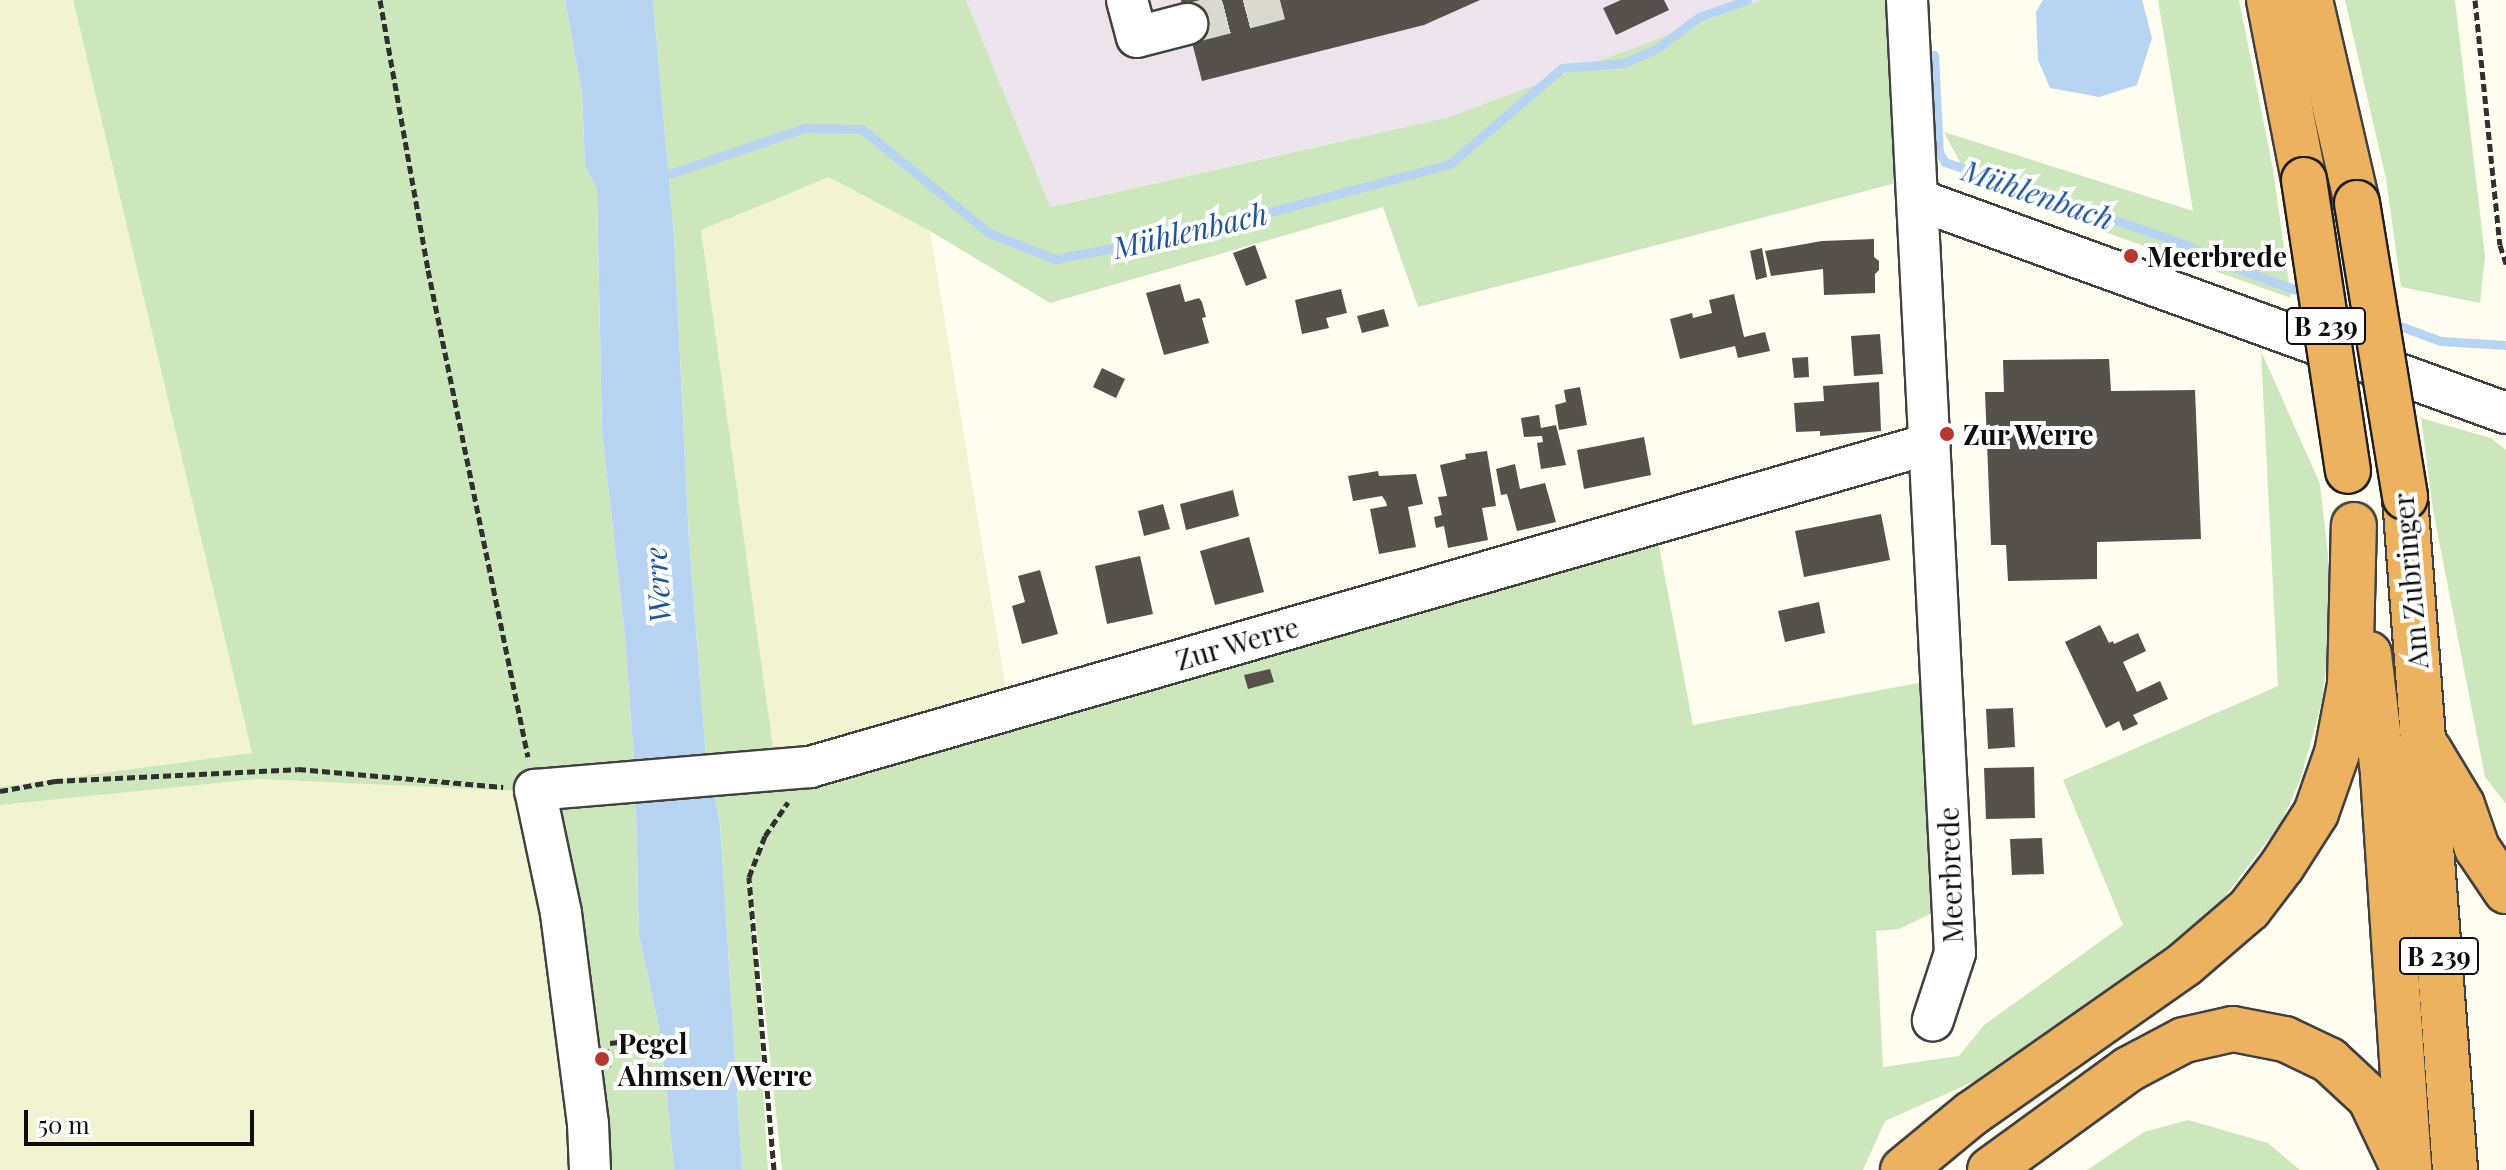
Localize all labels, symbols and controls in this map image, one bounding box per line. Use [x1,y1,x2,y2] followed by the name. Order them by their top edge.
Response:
[1958,151,2118,237] water label: Mühlenbach
[1109,195,1271,265] water label: Mühlenbach
[2147,239,2287,273] place label: Meerbrede
[2122,247,2140,265] marker: Meerbrede
[2284,304,2368,348] road number: B 239
[1963,417,2095,451] place label: Zur Werre
[1938,425,1956,443] marker: Zur Werre
[2386,492,2434,670] street label: Am Zubringer
[636,546,678,624] water label: Werre
[1171,609,1303,677] street label: Zur Werre
[1931,806,1969,944] street label: Meerbrede
[2397,934,2481,978] road number: B 239
[618,1026,812,1092] place label: Pegel Ahmsen/Werre
[593,1050,611,1068] marker: Pegel Ahmsen/Werre
[28,1094,258,1144] scale bar
[38,1108,90,1140] text: 50 m

